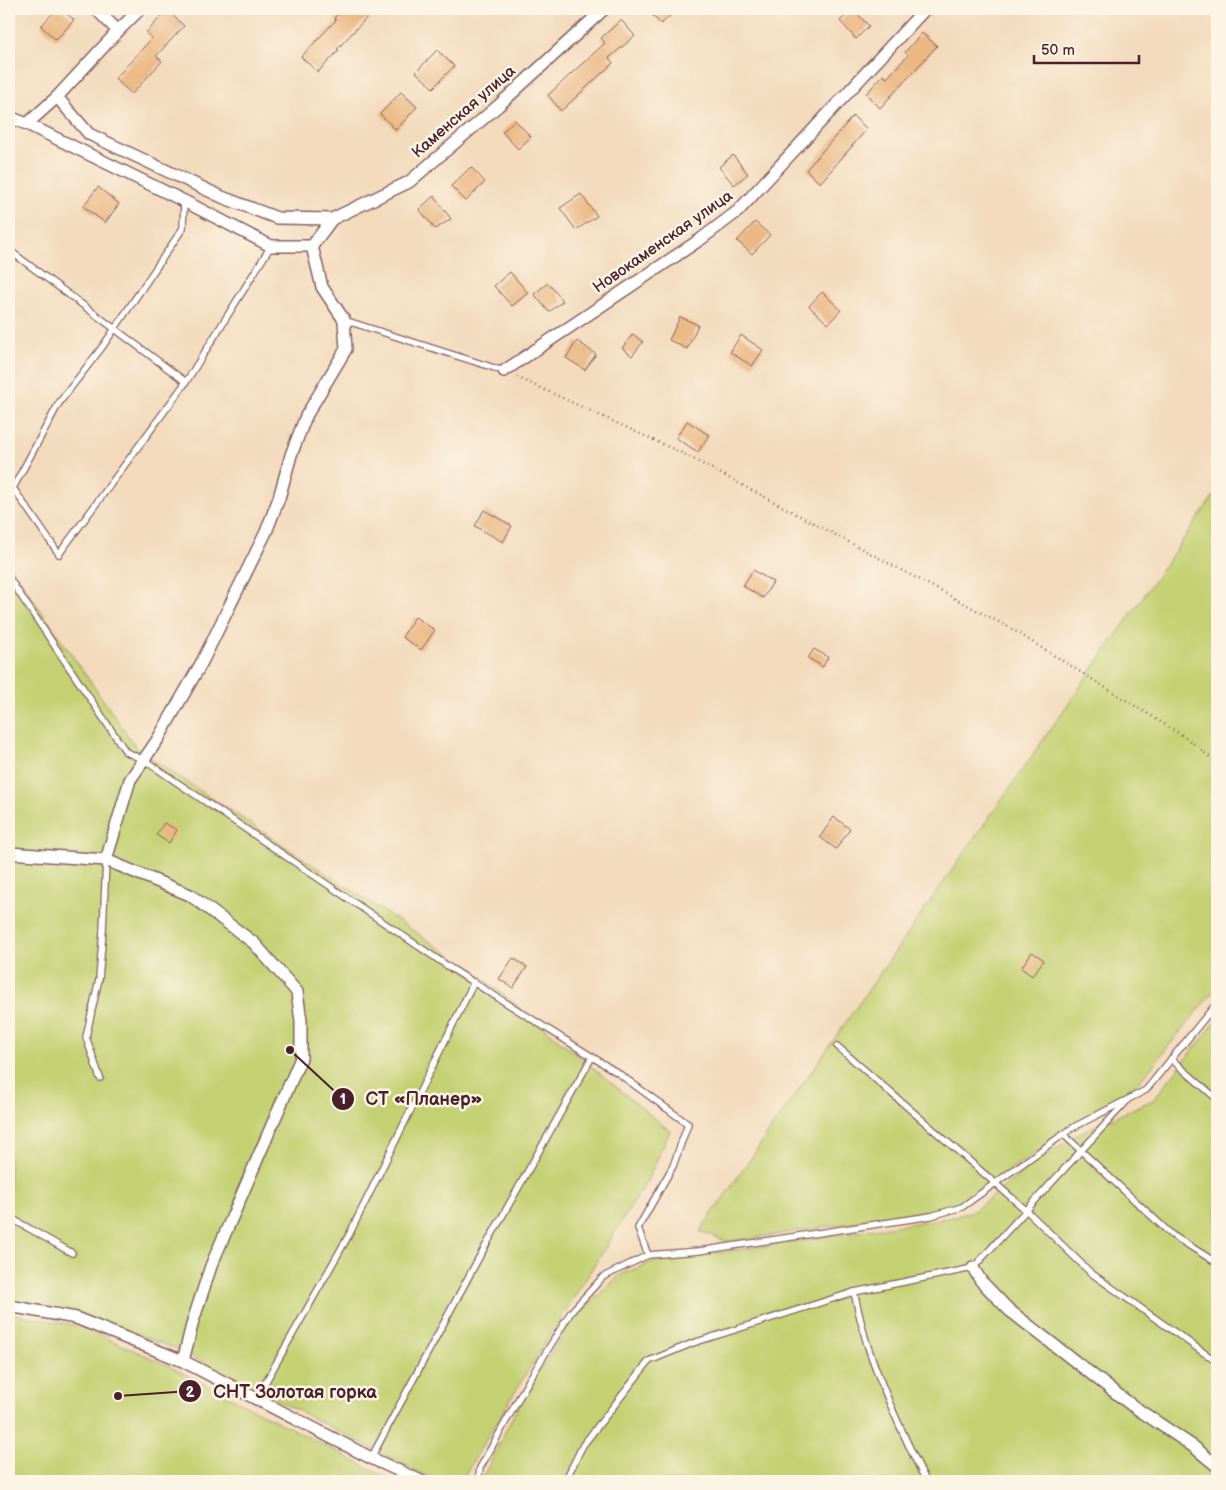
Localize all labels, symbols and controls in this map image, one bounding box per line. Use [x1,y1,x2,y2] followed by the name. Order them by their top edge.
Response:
[1034,32,1138,64] scale bar
[1041,41,1075,60] text: 50 m
[408,61,520,162] street label: Каменская улица
[589,186,737,297] street label: Новокаменская улица
[330,1083,492,1116] callout: СТ «Планер»
[366,1089,482,1110] text: СТ «Планер»
[340,1090,346,1109] text: 1
[178,1375,386,1408] callout: СНТ Золотая горка
[213,1382,377,1403] text: СНТ Золотая горка
[186,1383,195,1402] text: 2

